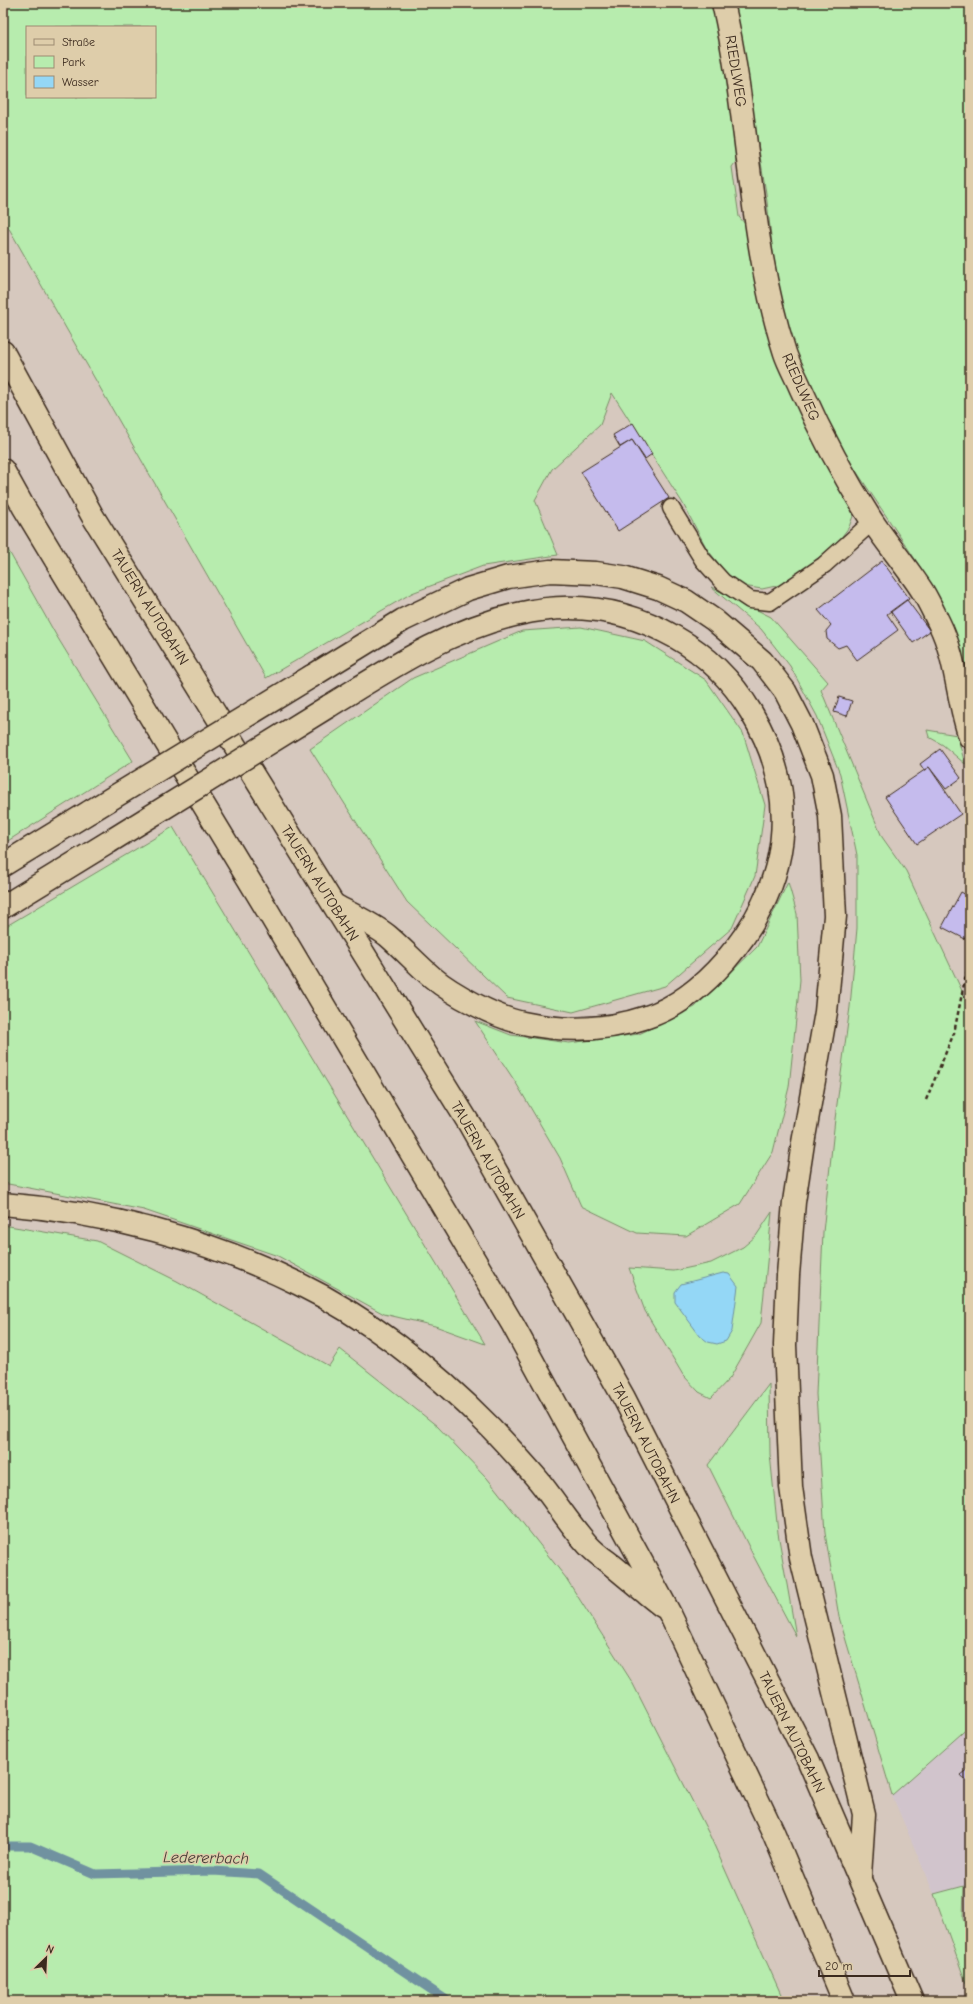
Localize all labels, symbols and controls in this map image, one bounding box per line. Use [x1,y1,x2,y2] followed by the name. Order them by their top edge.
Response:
[26,26,156,98] legend
[721,34,751,108] street label: RIEDLWEG
[62,35,95,49] text: Straße
[62,55,85,69] text: Park
[62,75,99,89] text: Wasser
[778,350,824,424] street label: RIEDLWEG
[107,546,193,668] street label: TAUERN AUTOBAHN
[277,822,363,944] street label: TAUERN AUTOBAHN
[447,1098,529,1222] street label: TAUERN AUTOBAHN
[608,1380,684,1506] street label: TAUERN AUTOBAHN
[755,1668,829,1796] street label: TAUERN AUTOBAHN
[163,1848,249,1868] water label: Ledererbach
[26,1938,66,1978] north arrow
[44,1942,56,1957] text: N
[819,1952,910,1978] scale bar
[825,1959,853,1973] text: 20 m

